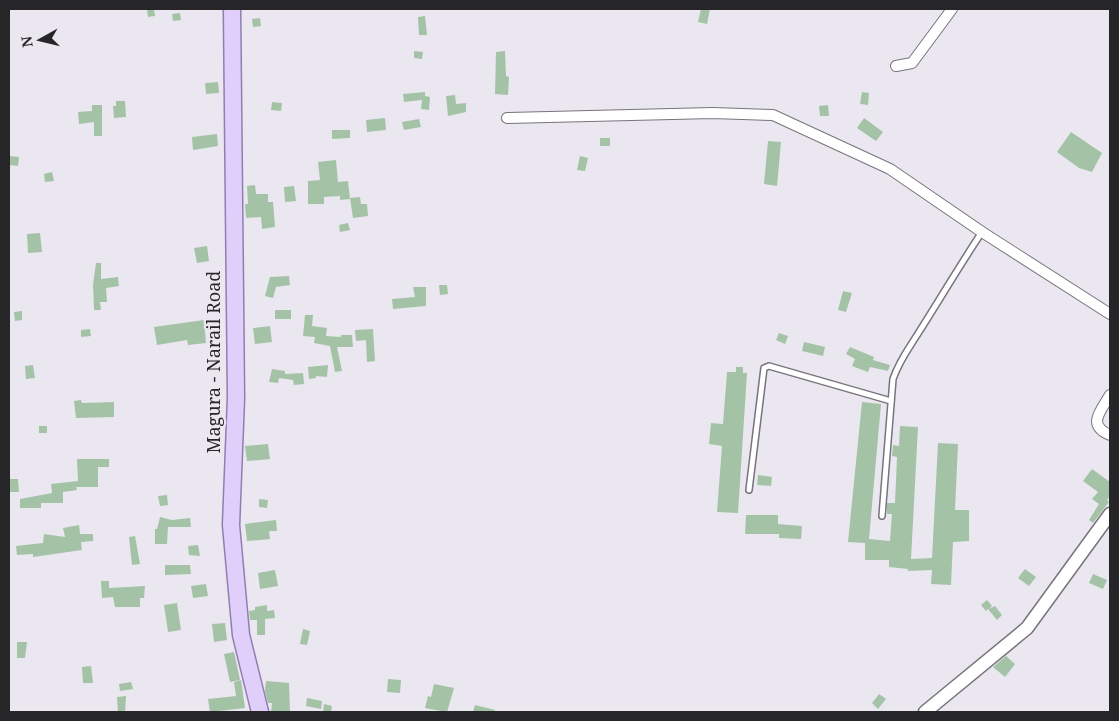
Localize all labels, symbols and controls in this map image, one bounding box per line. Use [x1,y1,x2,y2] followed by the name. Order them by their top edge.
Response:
[15,15,65,65] north arrow
[16,35,37,49] text: N
[201,271,225,453] street label: Magura - Narail Road

